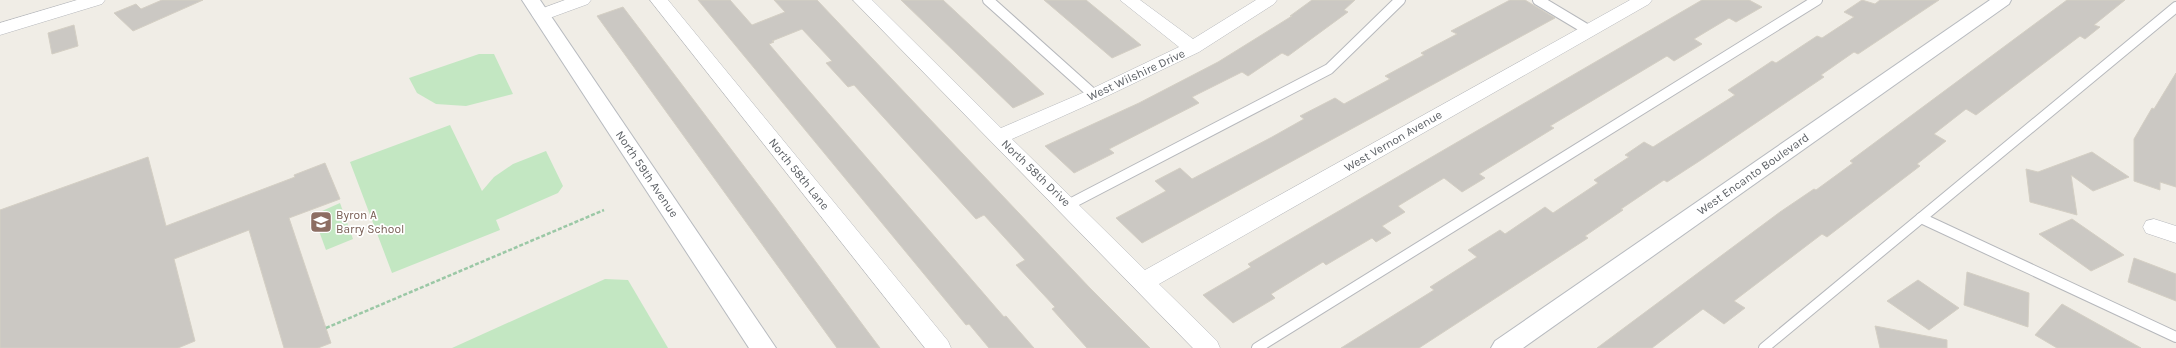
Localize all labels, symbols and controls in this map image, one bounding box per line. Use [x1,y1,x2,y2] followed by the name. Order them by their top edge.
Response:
[1085,46,1187,104] street label: West Wilshire Drive
[1342,107,1444,175] street label: West Vernon Avenue
[613,128,681,220] street label: North 59th Avenue
[1695,130,1811,218] street label: West Encanto Boulevard
[766,135,832,213] street label: North 58th Lane
[999,137,1073,209] street label: North 58th Drive
[336,208,404,236] place label: Byron A Barry School
[308,209,334,235] school or university icon: Byron A Barry School

